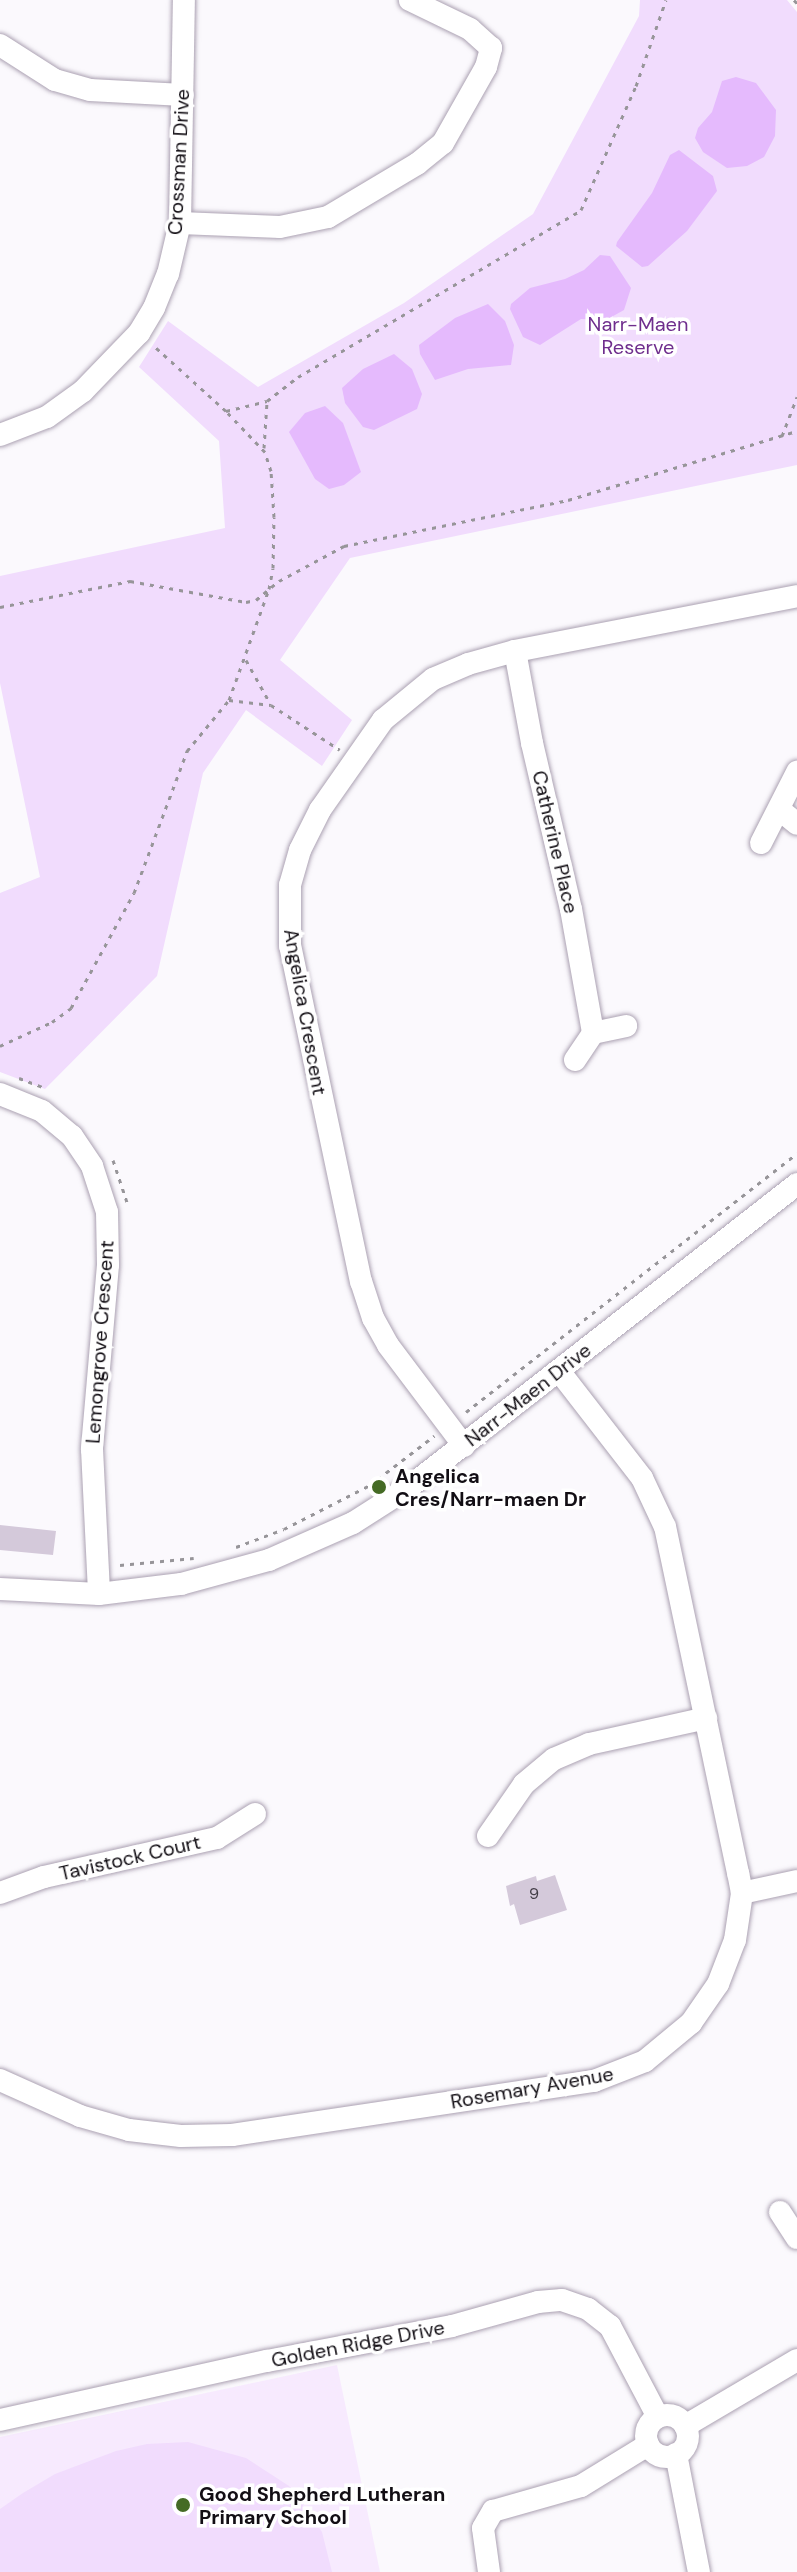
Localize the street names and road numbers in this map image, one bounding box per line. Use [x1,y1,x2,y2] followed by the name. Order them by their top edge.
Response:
[163,88,195,236] street label: Crossman Drive
[527,768,583,916] street label: Catherine Place
[279,927,331,1097] street label: Angelica Crescent
[81,1240,119,1444] street label: Lemongrove Crescent
[460,1338,596,1452] street label: Narr-Maen Drive
[57,1830,203,1886] street label: Tavistock Court
[449,2062,615,2114] street label: Rosemary Avenue
[269,2315,447,2373] street label: Golden Ridge Drive

